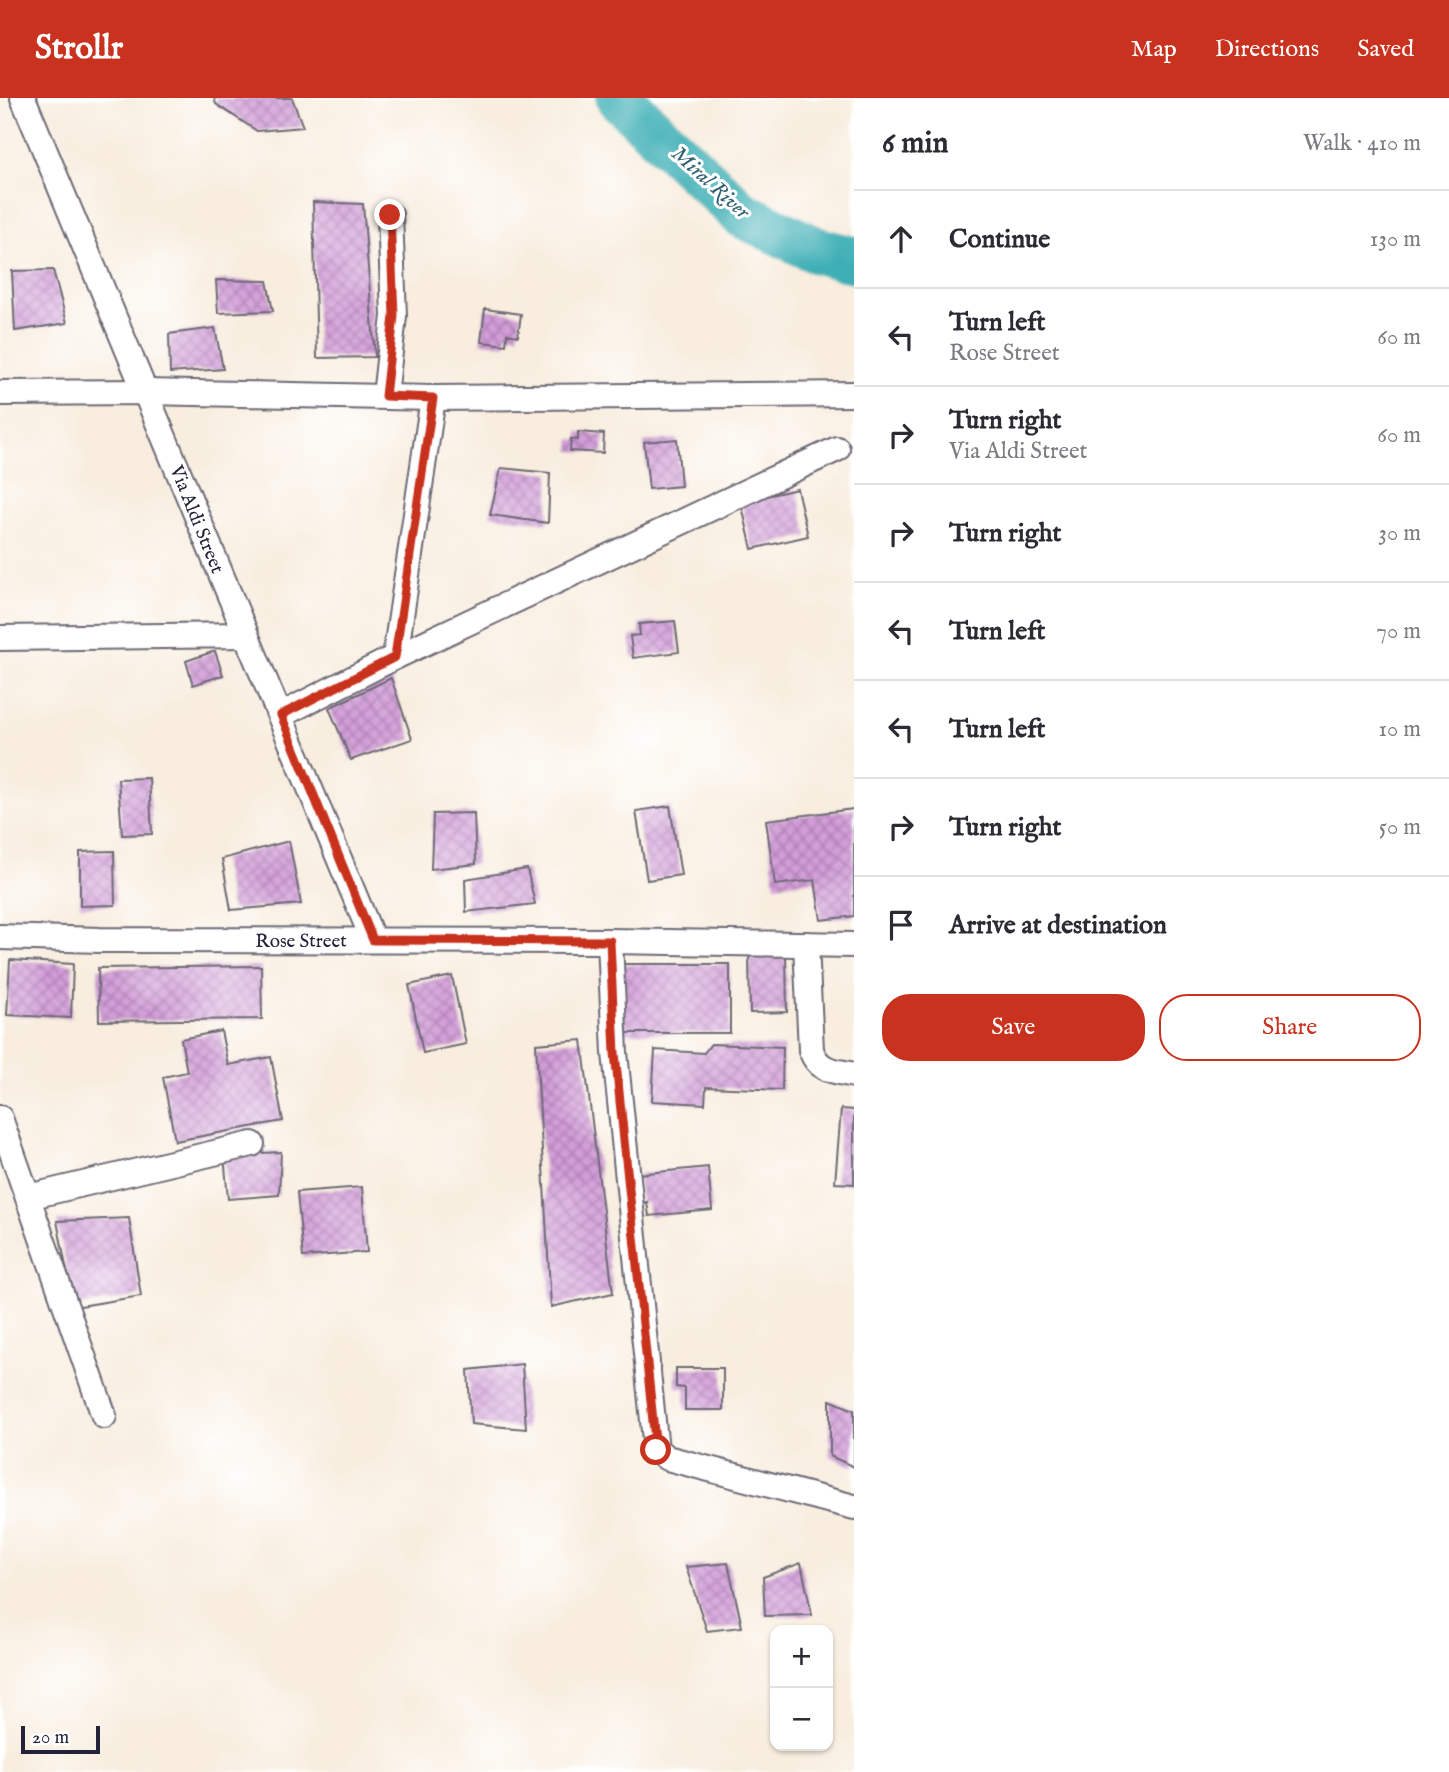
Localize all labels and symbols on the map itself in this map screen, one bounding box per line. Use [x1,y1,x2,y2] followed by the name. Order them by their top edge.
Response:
[665,141,756,226] water label: Miral River
[374,199,405,230] route end
[163,461,229,578] street label: Via Aldi Street
[255,930,347,954] street label: Rose Street
[640,1434,671,1465] route start
[21,1723,100,1755] scale bar

